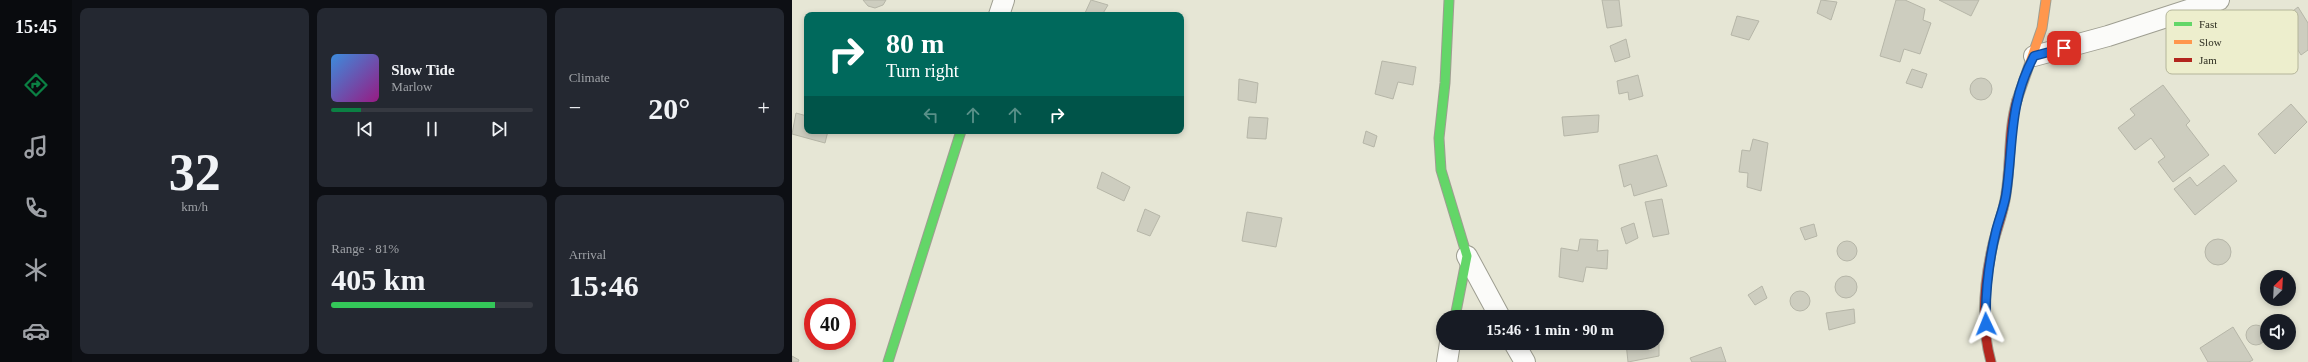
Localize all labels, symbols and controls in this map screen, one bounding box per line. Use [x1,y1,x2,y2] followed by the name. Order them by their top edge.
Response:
[2166,10,2298,74] legend
[15,17,57,37] text: 15:45
[2199,18,2217,30] text: Fast
[820,28,872,80] icon: right
[886,28,944,59] text: 80 m
[2047,31,2081,65] pin
[2199,36,2222,48] text: Slow
[2053,37,2075,59] icon: arrive
[2199,54,2217,66] text: Jam
[886,61,959,81] text: Turn right
[391,62,455,78] text: Slow Tide
[569,70,610,85] text: Climate
[22,71,50,99] icon: directions
[391,79,433,94] text: Marlow
[648,92,690,125] text: 20°
[569,95,581,120] text: −
[758,95,770,120] text: +
[920,104,942,126] icon: left
[962,104,984,126] icon: ahead
[1004,104,1026,126] icon: ahead
[1046,104,1068,126] icon: right
[354,118,376,140] icon: previous
[421,118,443,140] icon: pause
[488,118,510,140] icon: next
[22,133,50,161] icon: music
[169,144,221,201] text: 32
[22,194,50,222] icon: phone
[181,199,208,214] text: km/h
[331,241,399,256] text: Range · 81%
[569,247,606,262] text: Arrival
[22,256,50,284] icon: climate
[331,263,426,296] text: 405 km
[569,269,639,302] text: 15:46
[2260,270,2296,306] north arrow
[2260,270,2296,350] map controls
[804,298,856,350] speed limit sign: 40
[1965,303,2007,345] position arrow
[2260,314,2296,350] button: sound
[22,317,50,345] icon: car
[1486,322,1614,338] text: 15:46 · 1 min · 90 m

